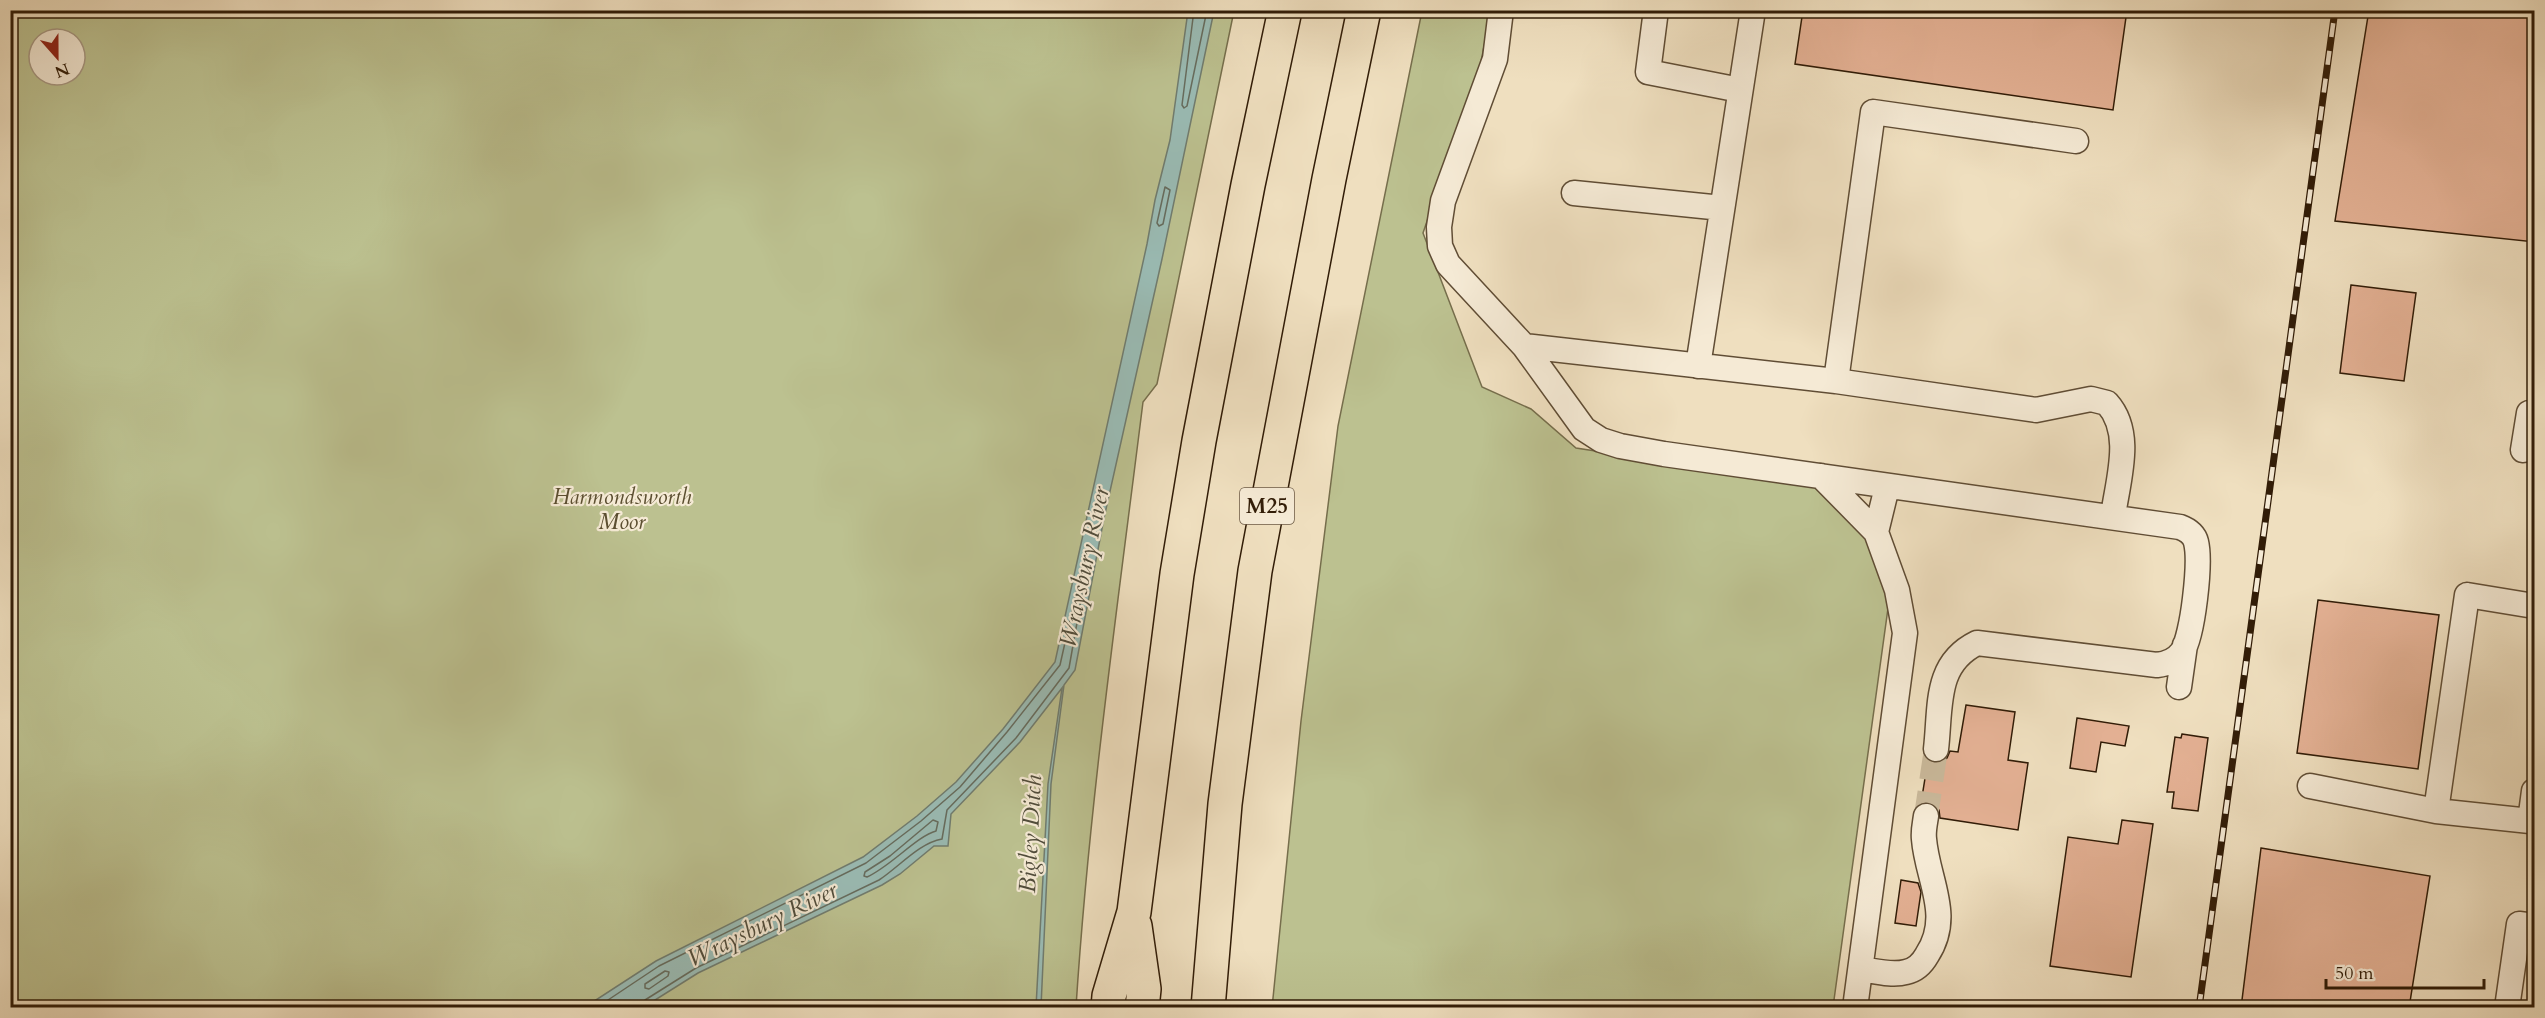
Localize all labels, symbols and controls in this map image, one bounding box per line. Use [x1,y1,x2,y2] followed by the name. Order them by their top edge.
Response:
[27,27,87,87] north arrow
[51,57,72,83] text: N
[552,482,692,537] park label: Harmondsworth Moor
[1051,483,1118,651] water label: Wraysbury River
[1240,488,1294,524] road number: M25
[1011,774,1050,894] water label: Bigley Ditch
[681,873,844,975] water label: Wraysbury River
[2326,952,2484,990] scale bar
[2335,961,2374,986] text: 50 m

